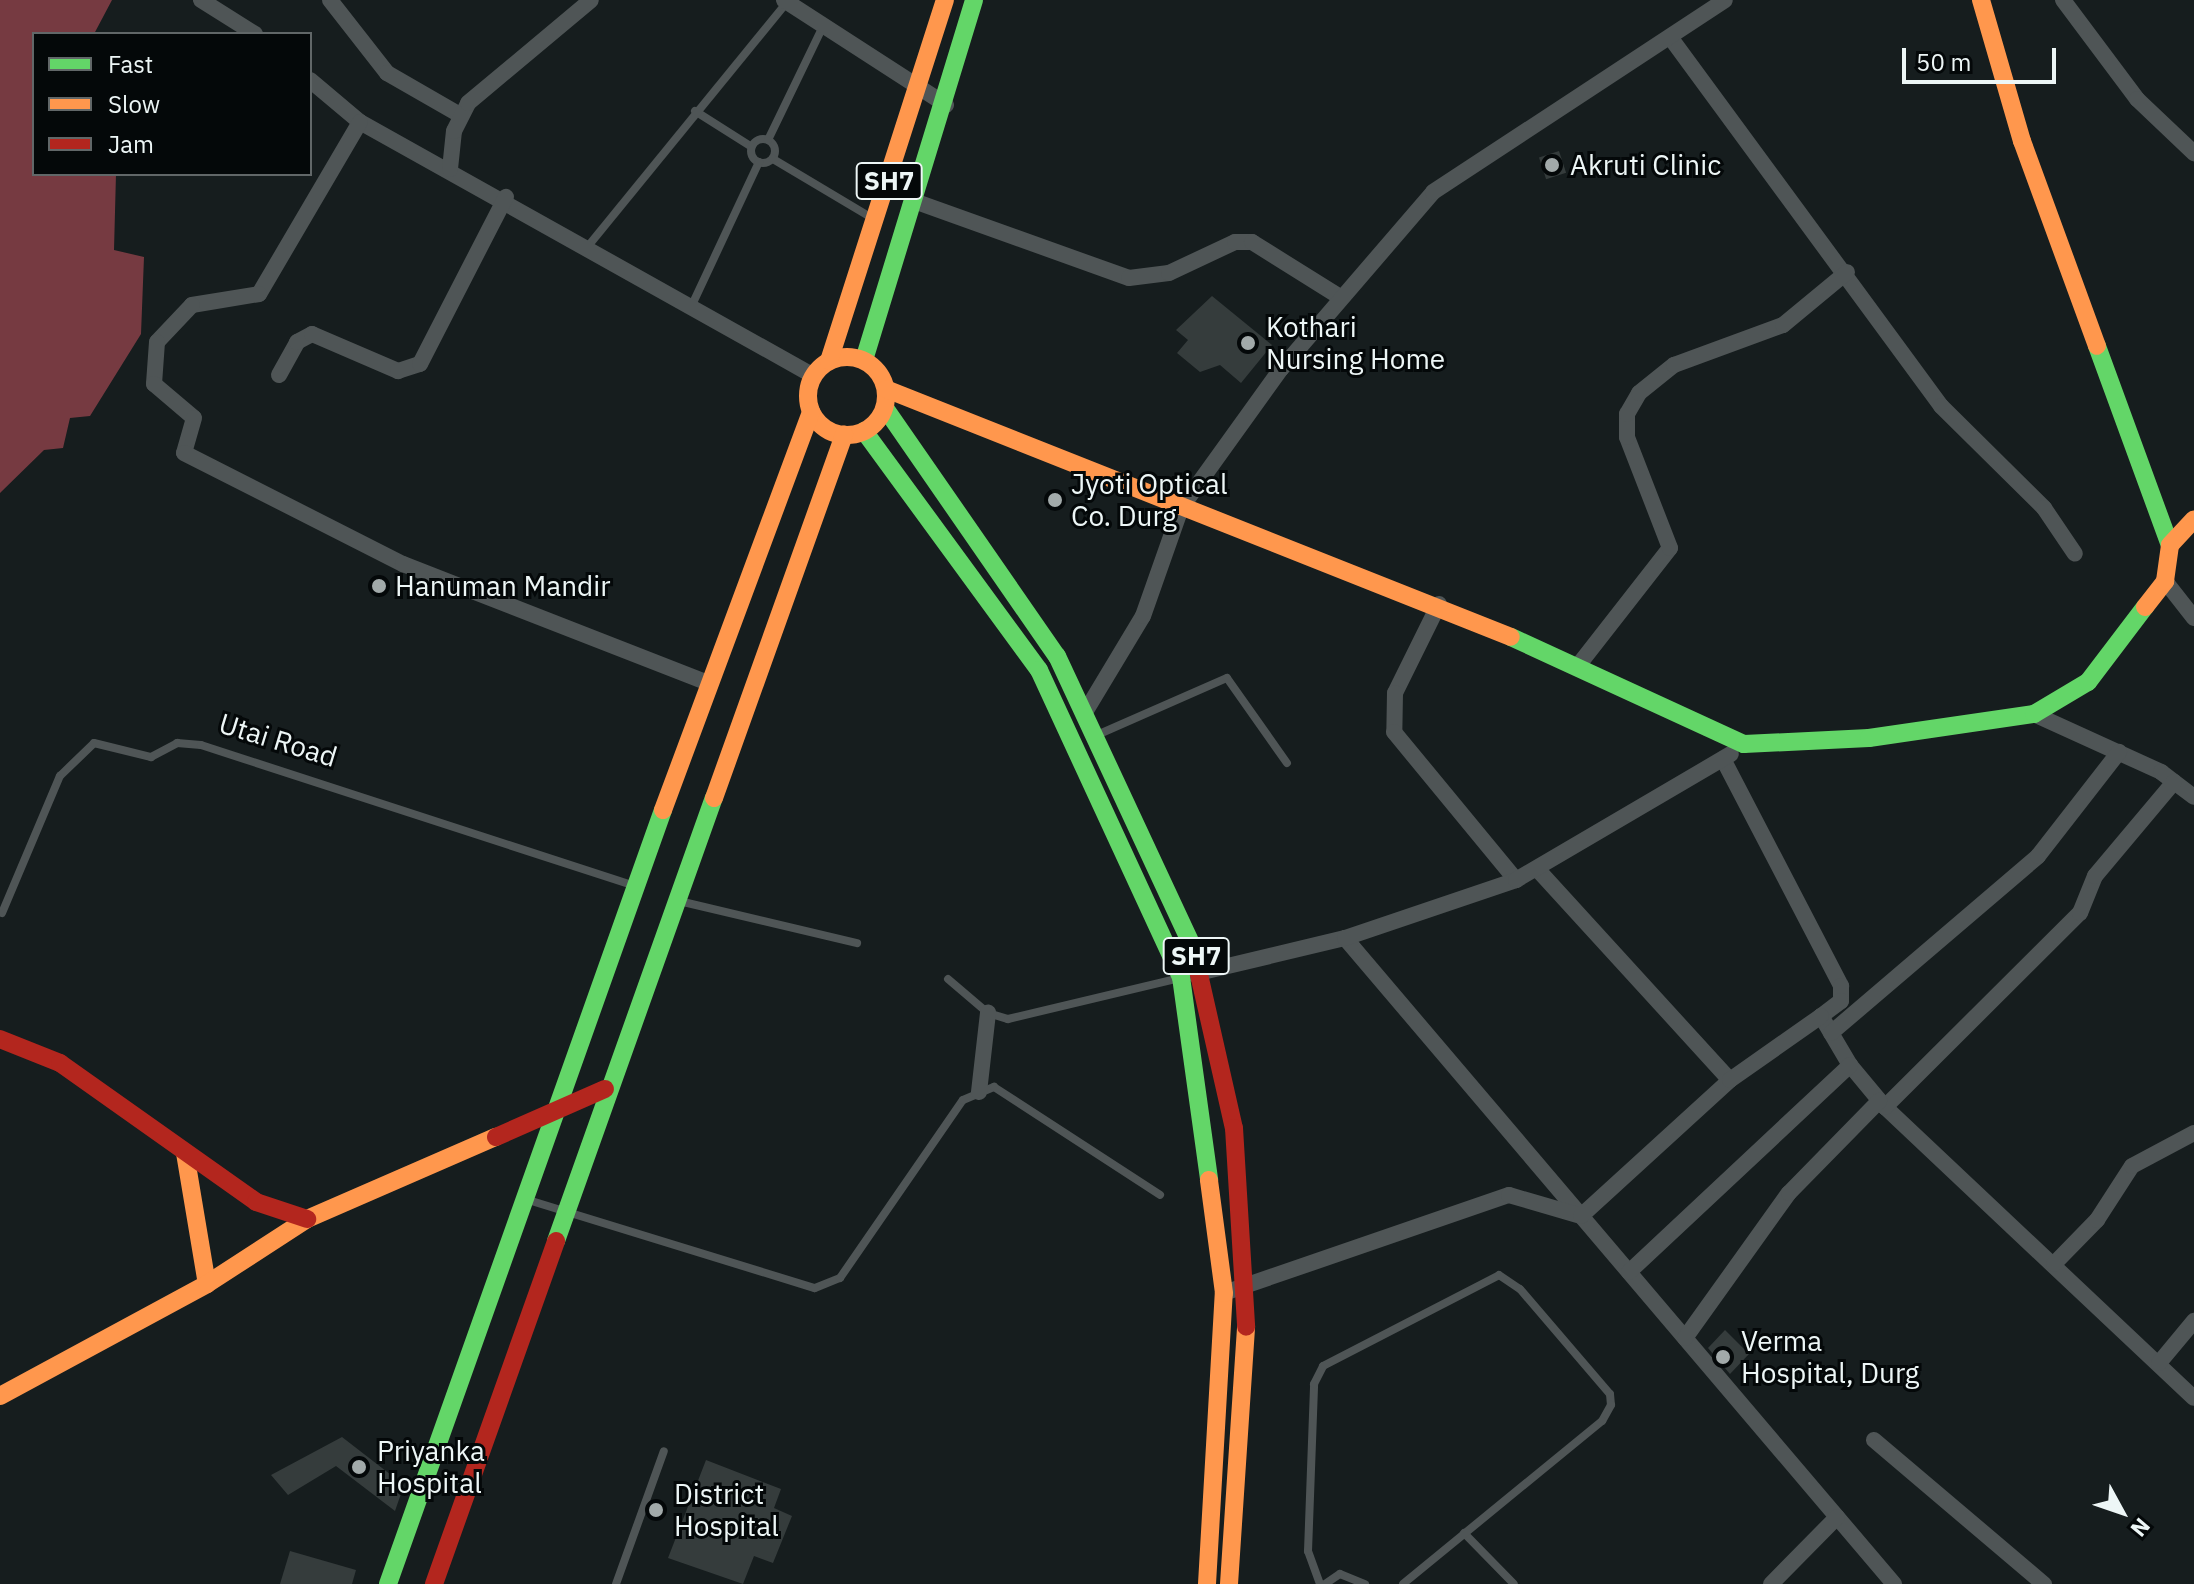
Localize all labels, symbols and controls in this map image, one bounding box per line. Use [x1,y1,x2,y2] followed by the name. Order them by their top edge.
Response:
[32,32,312,176] legend
[1906,32,2060,82] scale bar
[1916,46,1971,78] text: 50 m
[108,48,153,80] text: Fast
[108,88,160,120] text: Slow
[108,128,154,160] text: Jam
[1570,148,1721,182] place label: Akruti Clinic
[1541,154,1563,176] marker: Akruti Clinic
[855,159,923,203] road number: SH7
[1266,310,1445,376] place label: Kothari Nursing Home
[1237,332,1259,354] marker: Kothari Nursing Home
[1071,467,1228,533] place label: Jyoti Optical Co. Durg
[1046,491,1064,509] marker: Jyoti Optical Co. Durg
[395,569,611,603] place label: Hanuman Mandir
[370,577,388,595] marker: Hanuman Mandir
[215,706,341,774] street label: Utai Road
[1162,934,1230,978] road number: SH7
[1741,1324,1919,1390] place label: Verma Hospital, Durg
[1712,1346,1734,1368] marker: Verma Hospital, Durg
[377,1434,485,1500] place label: Priyanka Hospital
[348,1456,370,1478] marker: Priyanka Hospital
[2082,1472,2162,1552] north arrow
[674,1477,779,1543] place label: District Hospital
[645,1499,667,1521] marker: District Hospital
[2125,1512,2157,1543] text: N

